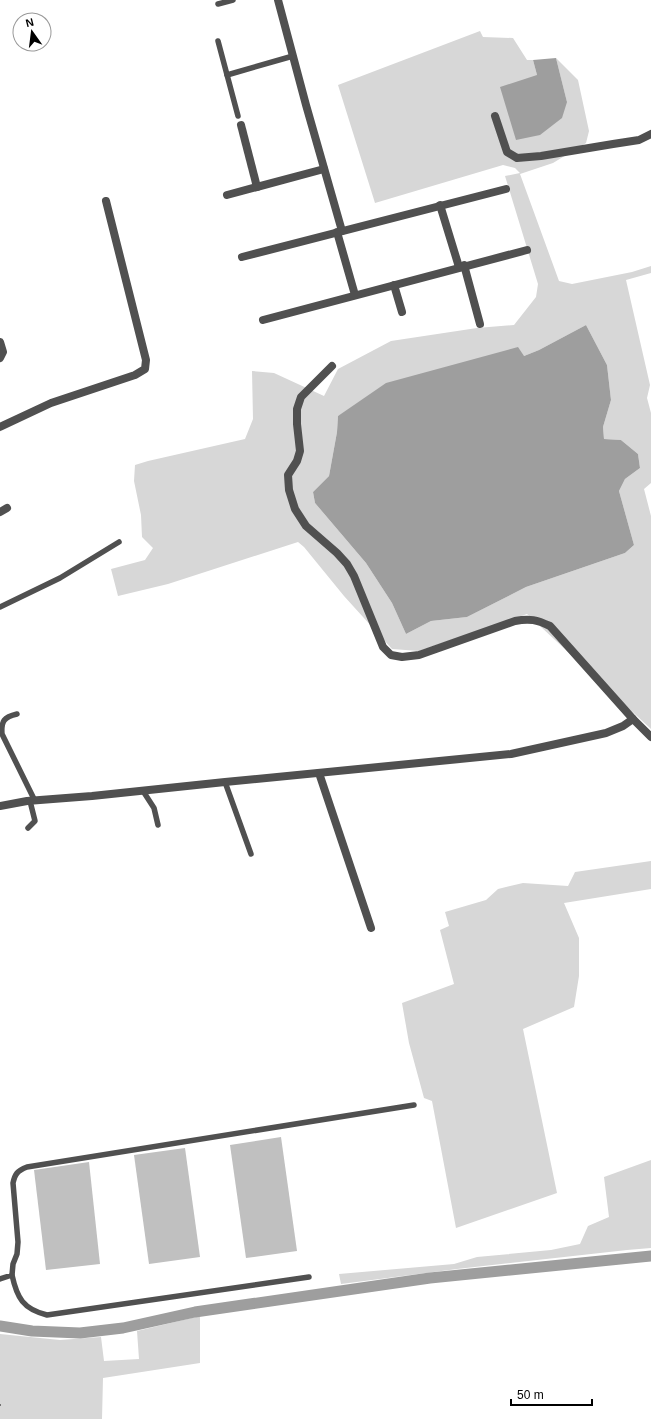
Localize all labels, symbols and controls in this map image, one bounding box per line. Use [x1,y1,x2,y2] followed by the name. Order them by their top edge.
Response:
[12,12,52,52] north arrow
[24,16,35,29] text: N
[511,1381,592,1407] scale bar
[517,1388,544,1402] text: 50 m

